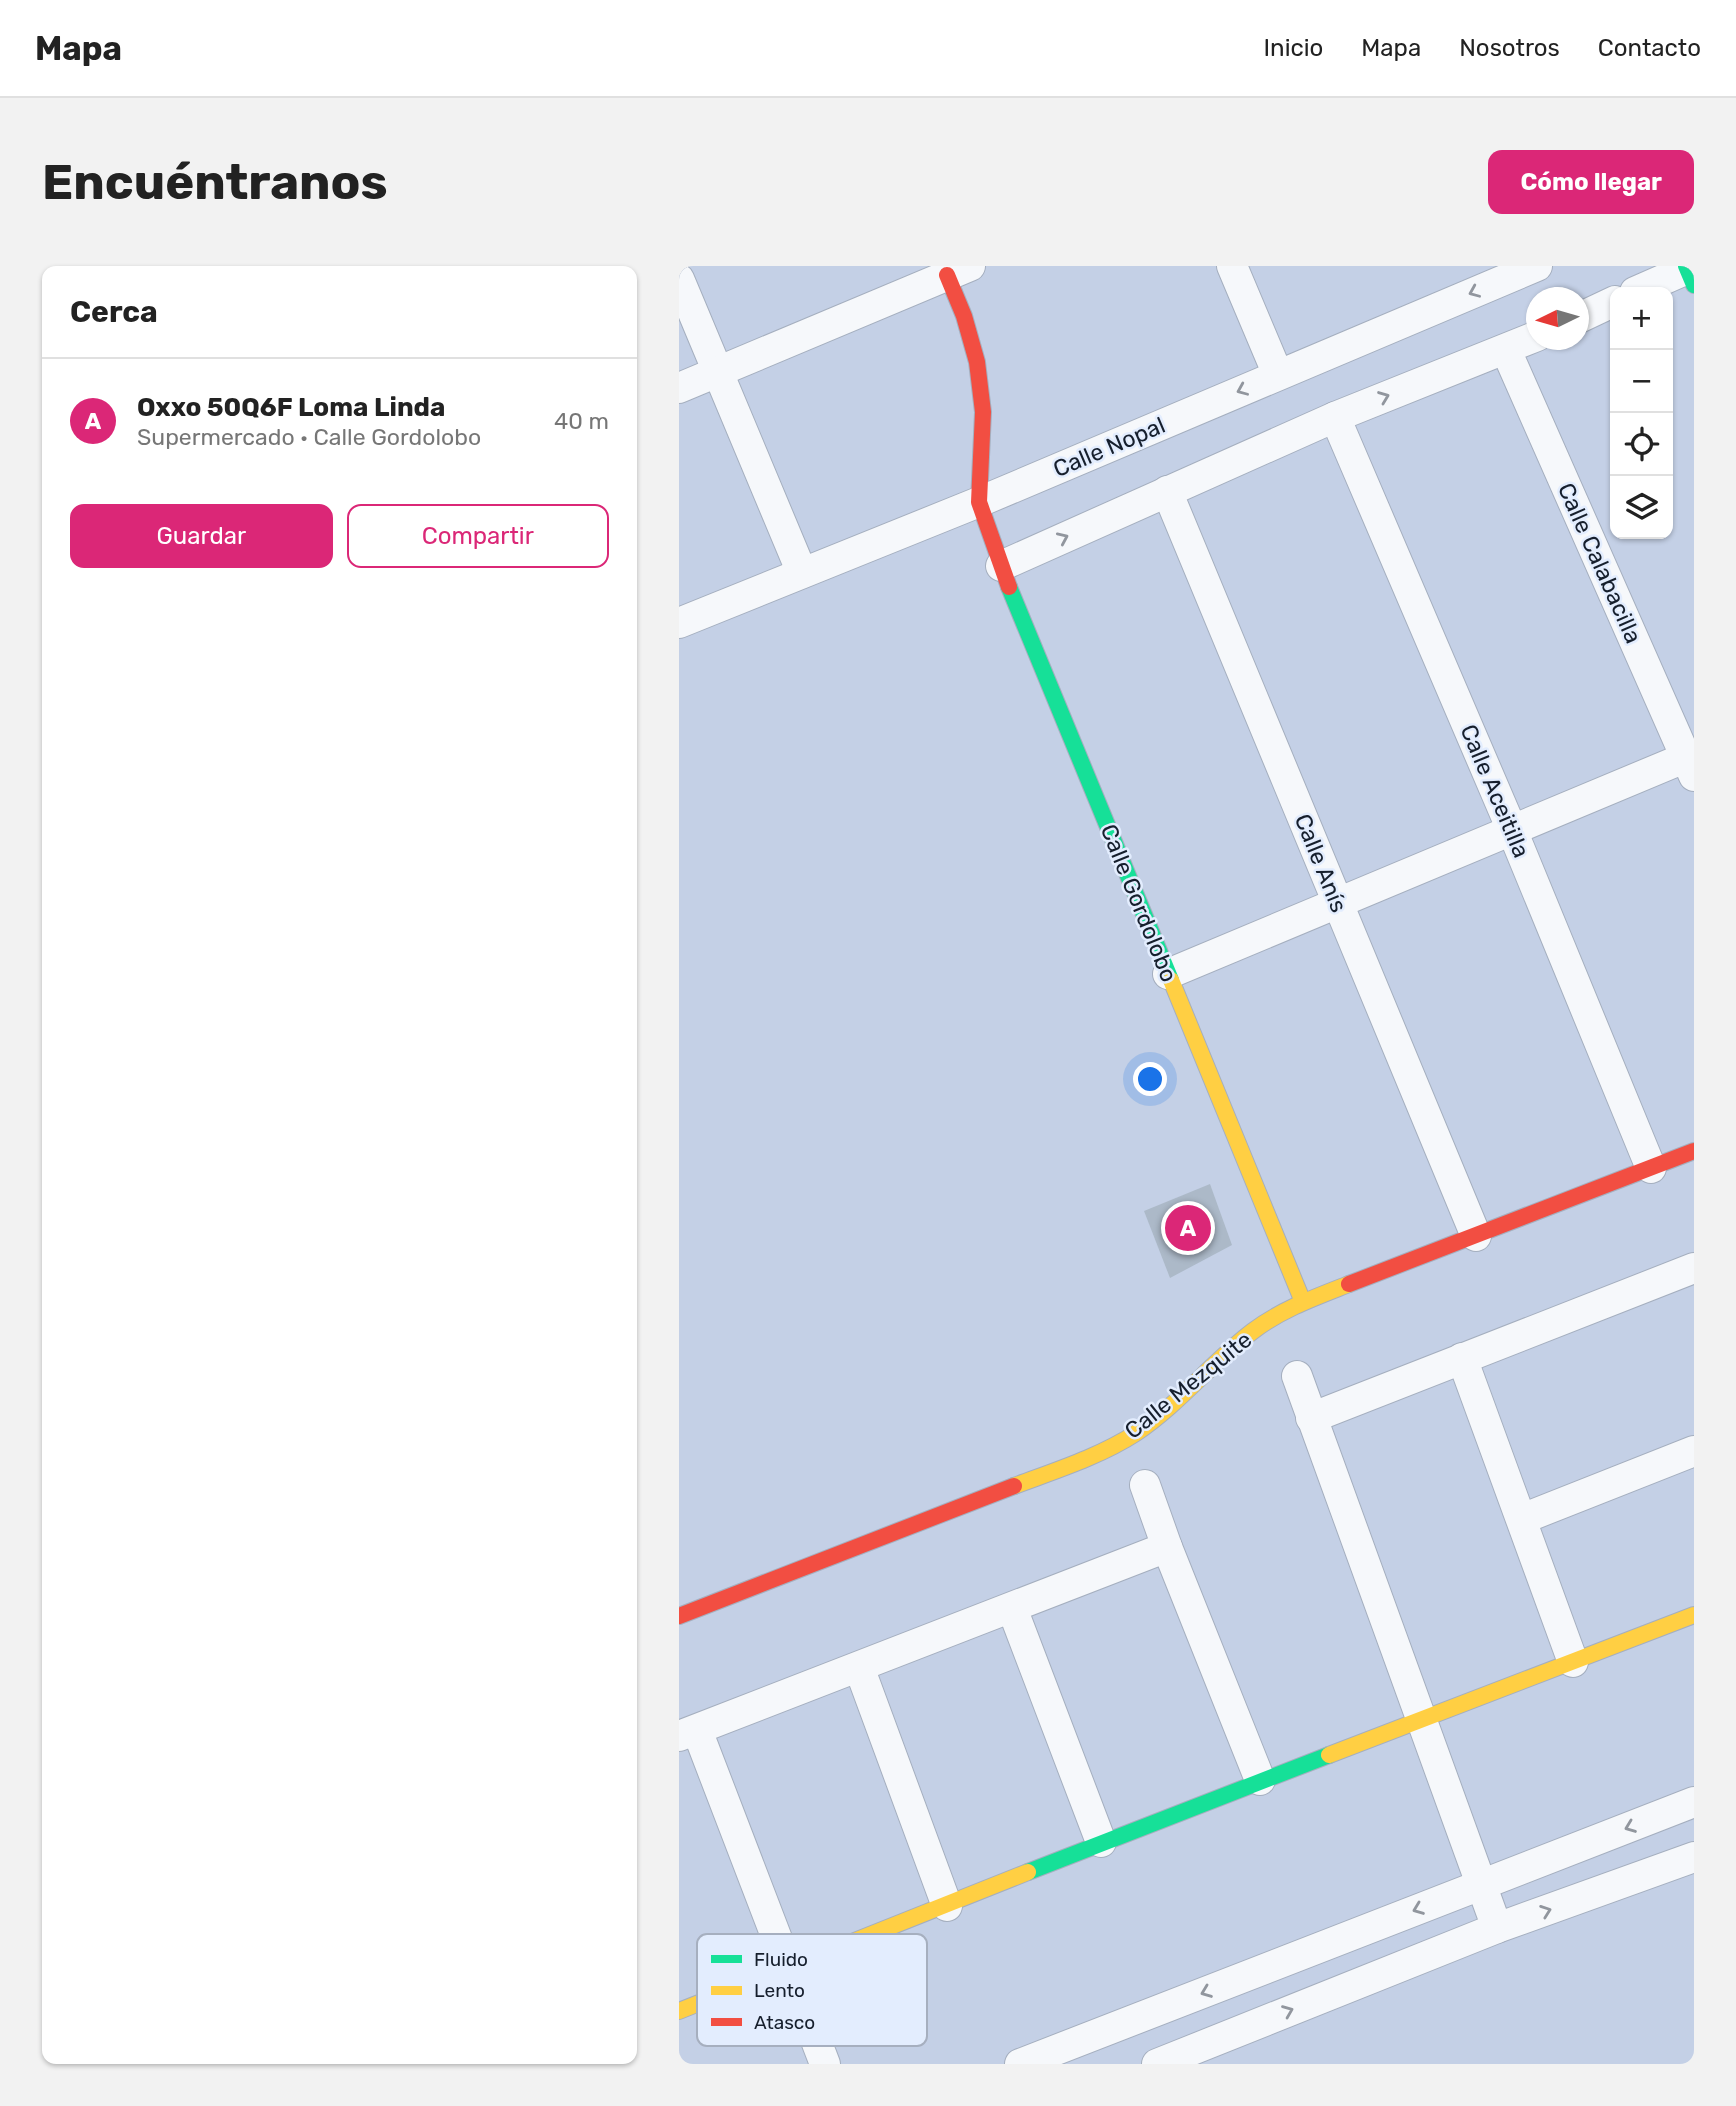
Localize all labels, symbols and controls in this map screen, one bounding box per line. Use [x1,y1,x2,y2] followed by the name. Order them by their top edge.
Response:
[35,29,122,68] text: Mapa
[1264,34,1323,62] text: Inicio
[1361,34,1421,62] text: Mapa
[1459,34,1560,62] text: Nosotros
[1598,34,1701,62] text: Contacto
[1488,150,1694,214] button: Cómo llegar
[42,153,388,211] text: Encuéntranos
[1469,284,1481,298] one-way arrow
[1526,287,1589,350] north arrow
[1610,287,1673,539] map controls
[1610,287,1673,350] button: +
[70,294,158,330] text: Cerca
[1610,350,1673,413] button: −
[1237,382,1249,396] one-way arrow
[137,392,445,423] text: Oxxo 50Q6F Loma Linda
[1378,392,1390,406] one-way arrow
[85,407,101,435] text: A
[554,407,609,435] text: 40 m
[1049,411,1169,483] street label: Calle Nopal
[1610,413,1673,476] button: locate
[137,423,481,451] text: Supermercado · Calle Gordolobo
[1610,476,1673,539] button: layers
[1552,478,1648,648] street label: Calle Calabacilla
[70,504,333,568] button: Guardar
[347,504,609,568] button: Compartir
[1056,532,1069,546] one-way arrow
[1454,720,1536,862] street label: Calle Aceitilla
[1289,810,1353,916] street label: Calle Anís
[1095,820,1183,986] street label: Calle Gordolobo
[1133,1062,1167,1096] your location
[1165,1202,1211,1254] pin: A
[1119,1325,1257,1445] street label: Calle Mezquite
[1625,1819,1637,1833] one-way arrow
[1413,1901,1425,1915] one-way arrow
[1539,1905,1551,1919] one-way arrow
[697,1934,927,2046] legend
[754,1948,808,1971] text: Fluido
[754,1979,805,2002] text: Lento
[1201,1983,1213,1997] one-way arrow
[1282,2006,1294,2020] one-way arrow
[754,2011,815,2034] text: Atasco

